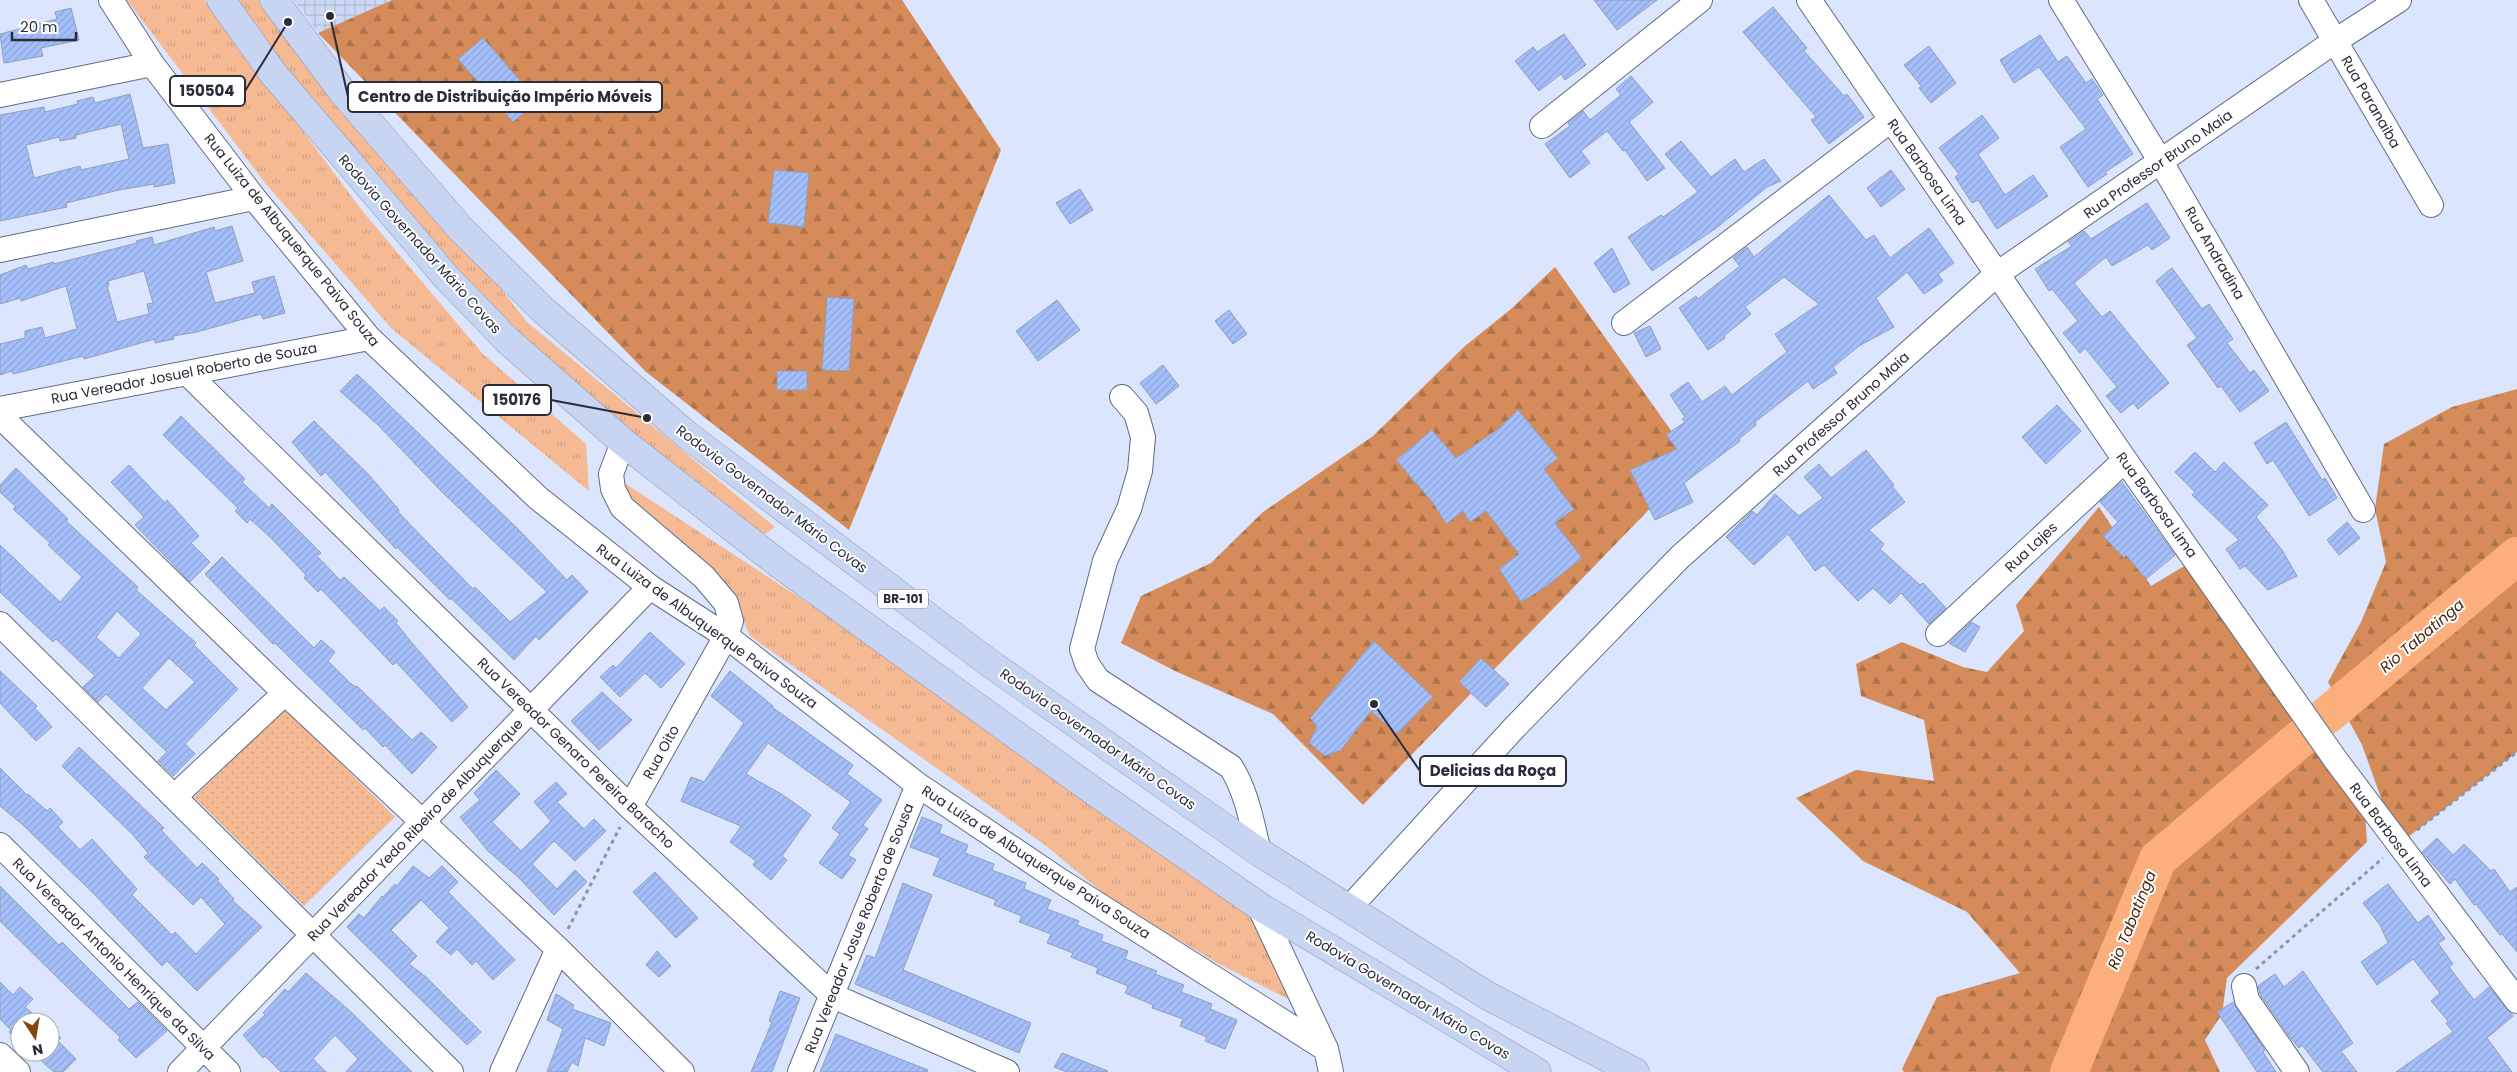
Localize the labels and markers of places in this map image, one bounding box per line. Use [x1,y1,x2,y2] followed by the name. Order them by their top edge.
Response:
[170,76,245,106] callout: 150504
[348,82,662,112] callout: Centro de Distribuição Império Móveis
[483,385,551,415] callout: 150176
[1420,756,1566,786] callout: Delicias da Roça

